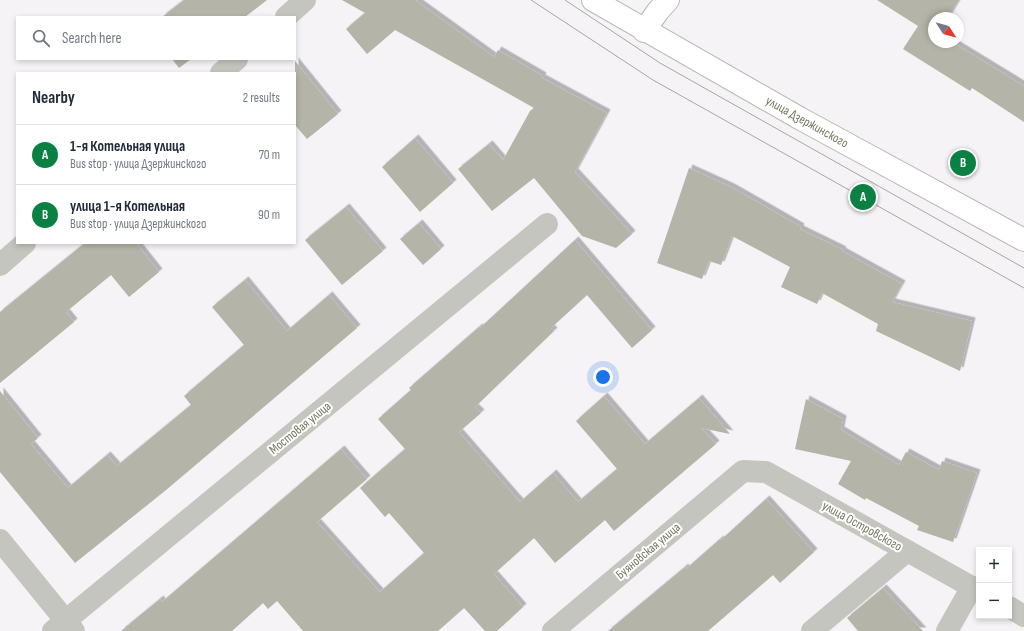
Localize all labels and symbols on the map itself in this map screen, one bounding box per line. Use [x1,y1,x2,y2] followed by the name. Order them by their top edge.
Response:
[928,12,964,48] north arrow
[763,93,851,151] street label: улица Дзержинского
[950,148,976,178] pin: B
[850,182,876,212] pin: A
[593,367,613,387] your location
[266,398,334,458] street label: Мостовая улица
[819,497,905,555] street label: улица Островского
[612,519,684,583] street label: Буяновская улица

